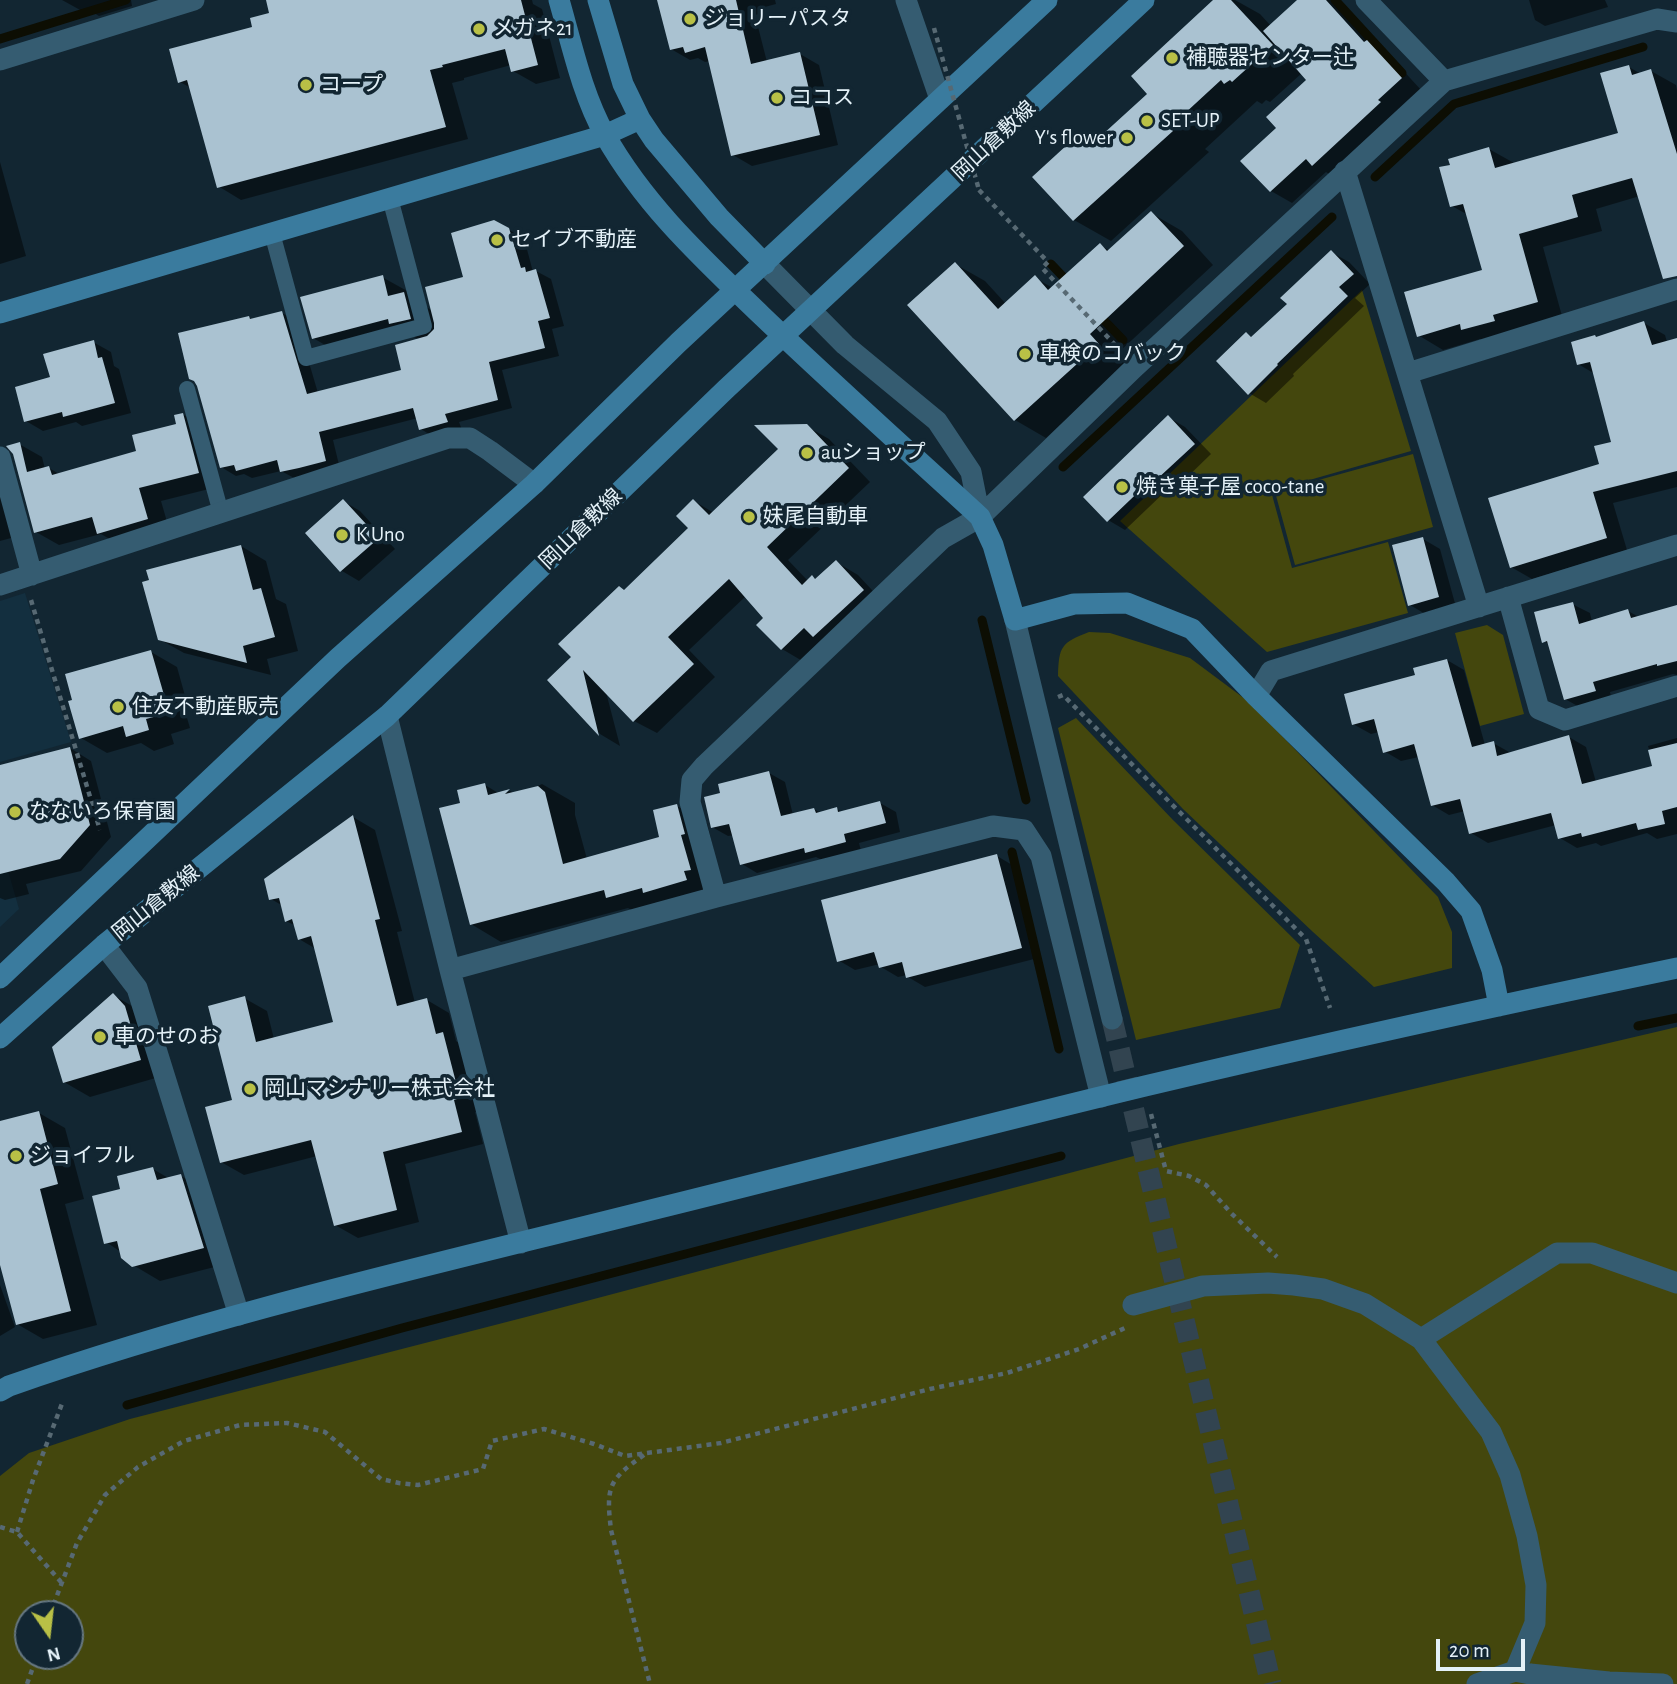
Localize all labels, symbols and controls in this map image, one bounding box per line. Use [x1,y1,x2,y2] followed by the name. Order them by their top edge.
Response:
[704,6,851,32] place label: ジョリーパスタ
[682,11,698,27] marker: ジョリーパスタ
[493,16,573,42] place label: メガネ21
[471,21,487,37] marker: メガネ21
[1186,45,1354,71] place label: 補聴器センター辻
[1164,50,1180,66] marker: 補聴器センター辻
[320,72,383,98] place label: コープ
[298,77,314,93] marker: コープ
[791,85,854,111] place label: ココス
[769,90,785,106] marker: ココス
[947,96,1041,186] street label: 岡山倉敷線
[1161,108,1220,134] place label: SET-UP
[1139,113,1155,129] marker: SET-UP
[1035,125,1113,151] place label: Y's flower
[1119,130,1135,146] marker: Y's flower
[511,227,637,253] place label: セイブ不動産
[489,232,505,248] marker: セイブ不動産
[1039,341,1186,367] place label: 車検のコバック
[1017,346,1033,362] marker: 車検のコバック
[821,440,925,466] place label: auショップ
[799,445,815,461] marker: auショップ
[1136,474,1324,500] place label: 焼き菓子屋 coco-tane
[1114,479,1130,495] marker: 焼き菓子屋 coco-tane
[534,483,628,575] street label: 岡山倉敷線
[763,504,868,530] place label: 妹尾自動車
[741,509,757,525] marker: 妹尾自動車
[356,522,405,548] place label: K Uno
[334,527,350,543] marker: K Uno
[132,694,279,720] place label: 住友不動産販売
[110,699,126,715] marker: 住友不動産販売
[29,799,176,825] place label: なないろ保育園
[7,804,23,820] marker: なないろ保育園
[107,860,205,946] street label: 岡山倉敷線
[114,1024,219,1050] place label: 車のせのお
[92,1029,108,1045] marker: 車のせのお
[264,1076,495,1102] place label: 岡山マシナリー株式会社
[242,1081,258,1097] marker: 岡山マシナリー株式会社
[30,1143,135,1169] place label: ジョイフル
[8,1148,24,1164] marker: ジョイフル
[14,1600,84,1670] north arrow
[1439,1624,1528,1668] scale bar
[1449,1640,1490,1661] text: 20 m
[45,1643,62,1665] text: N

